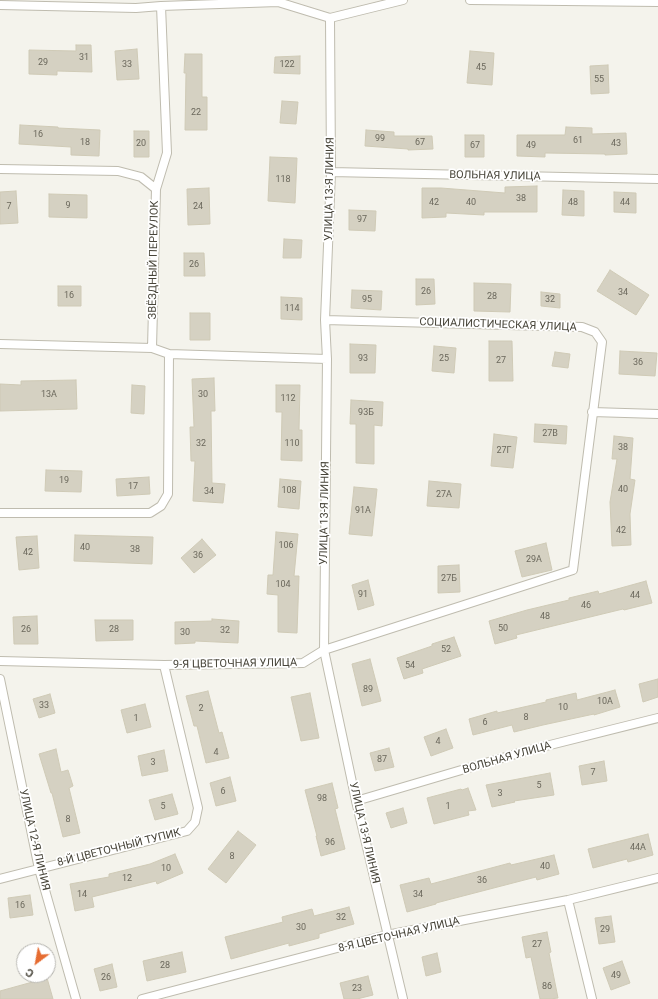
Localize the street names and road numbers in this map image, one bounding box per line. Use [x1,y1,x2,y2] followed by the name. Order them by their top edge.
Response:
[322,137,338,241] street label: УЛИЦА 13-Я ЛИНИЯ
[449,169,541,183] street label: ВОЛЬНАЯ УЛИЦА
[146,201,162,319] street label: ЗВЁЗДНЫЙ ПЕРЕУЛОК
[419,316,577,334] street label: СОЦИАЛИСТИЧЕСКАЯ УЛИЦА
[317,461,333,565] street label: УЛИЦА 13-Я ЛИНИЯ
[173,656,297,672] street label: 9-Я ЦВЕТОЧНАЯ УЛИЦА
[461,739,553,777] street label: ВОЛЬНАЯ УЛИЦА
[346,781,382,885] street label: УЛИЦА 13-Я ЛИНИЯ
[16,788,52,892] street label: УЛИЦА 12-Я ЛИНИЯ
[56,826,182,870] street label: 8-Й ЦВЕТОЧНЫЙ ТУПИК
[337,915,461,955] street label: 8-Я ЦВЕТОЧНАЯ УЛИЦА

